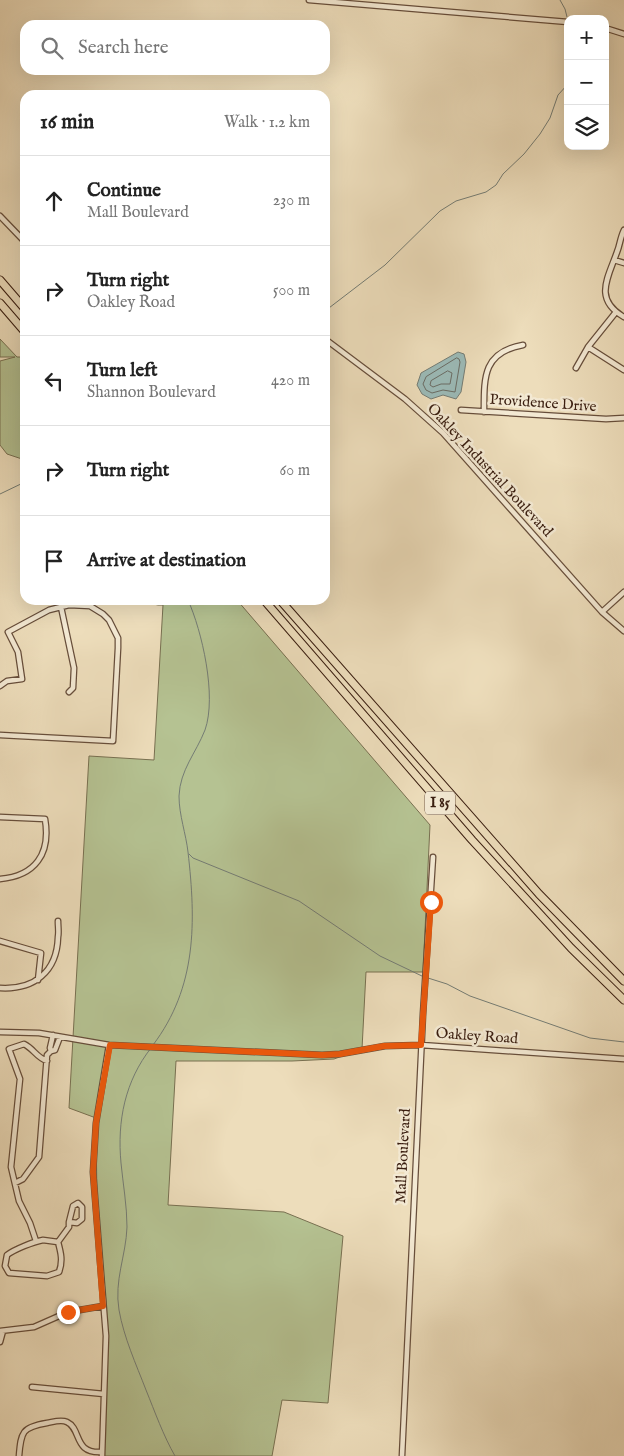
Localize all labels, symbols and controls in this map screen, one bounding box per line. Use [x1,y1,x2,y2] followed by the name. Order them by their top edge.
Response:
[564,15,609,150] map controls
[564,15,609,60] button: +
[20,20,330,75] search box
[38,34,66,62] icon: search
[78,36,169,60] text: Search here
[564,60,609,105] button: −
[564,105,609,150] button: layers
[40,109,94,136] text: 16 min
[224,113,310,133] text: Walk · 1.2 km
[87,179,161,203] text: Continue
[40,187,68,215] icon: ahead
[273,191,310,211] text: 230 m
[87,203,189,223] text: Mall Boulevard
[87,269,169,293] text: Turn right
[40,277,68,305] icon: right
[273,281,310,301] text: 500 m
[87,293,175,313] text: Oakley Road
[87,359,158,383] text: Turn left
[40,367,68,395] icon: left
[271,371,310,391] text: 420 m
[87,383,216,403] text: Shannon Boulevard
[489,390,597,416] street label: Providence Drive
[423,399,558,541] street label: Oakley Industrial Boulevard
[40,457,68,485] icon: right
[87,459,169,483] text: Turn right
[280,461,310,481] text: 60 m
[40,547,68,575] icon: arrive
[87,549,246,573] text: Arrive at destination
[425,791,455,814] road number: I 85
[420,891,443,914] route start
[435,1024,520,1048] street label: Oakley Road
[391,1107,415,1204] street label: Mall Boulevard
[57,1301,80,1324] route end

